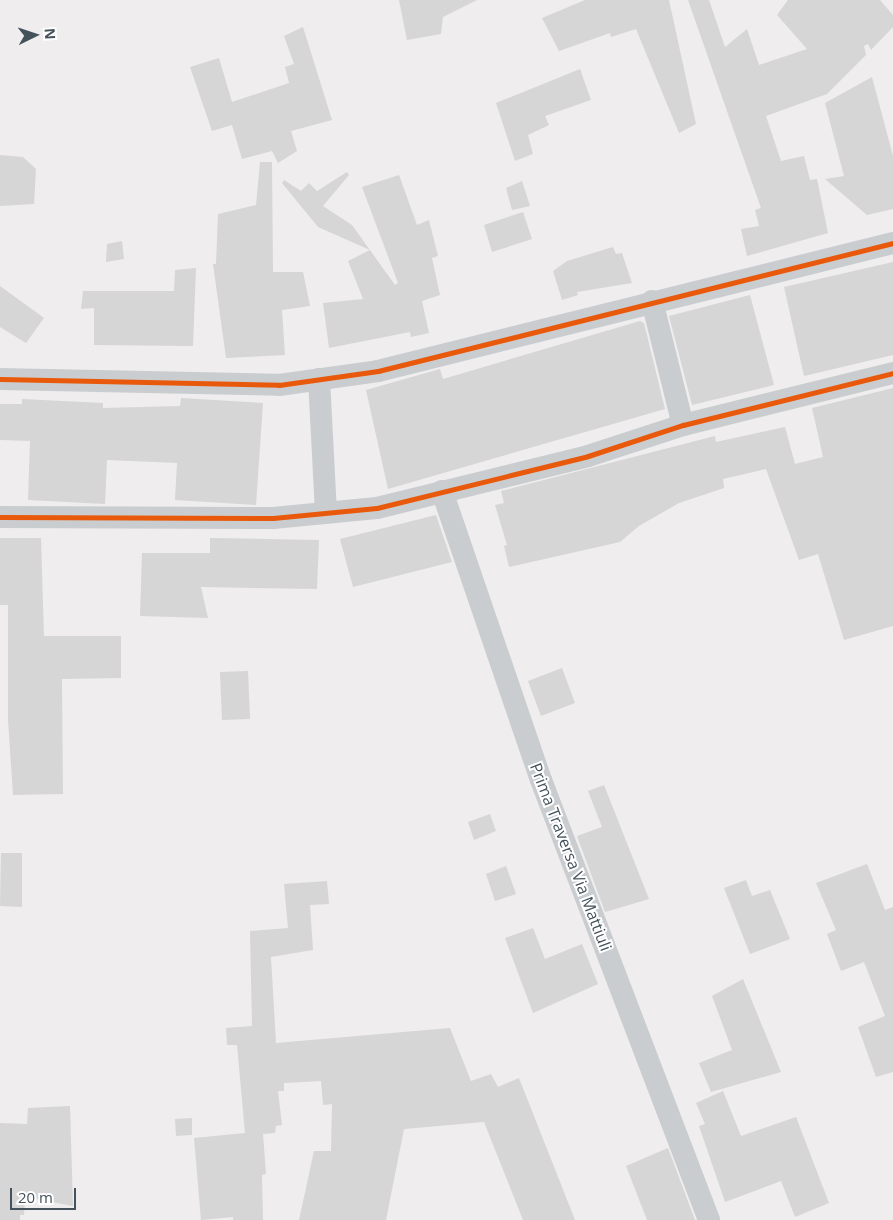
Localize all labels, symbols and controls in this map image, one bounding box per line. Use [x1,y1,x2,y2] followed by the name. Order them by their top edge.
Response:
[10,10,60,60] north arrow
[41,28,60,40] text: N
[526,760,616,954] street label: Prima Traversa Via Mattiuli
[12,1178,79,1210] scale bar
[18,1187,53,1207] text: 20 m

